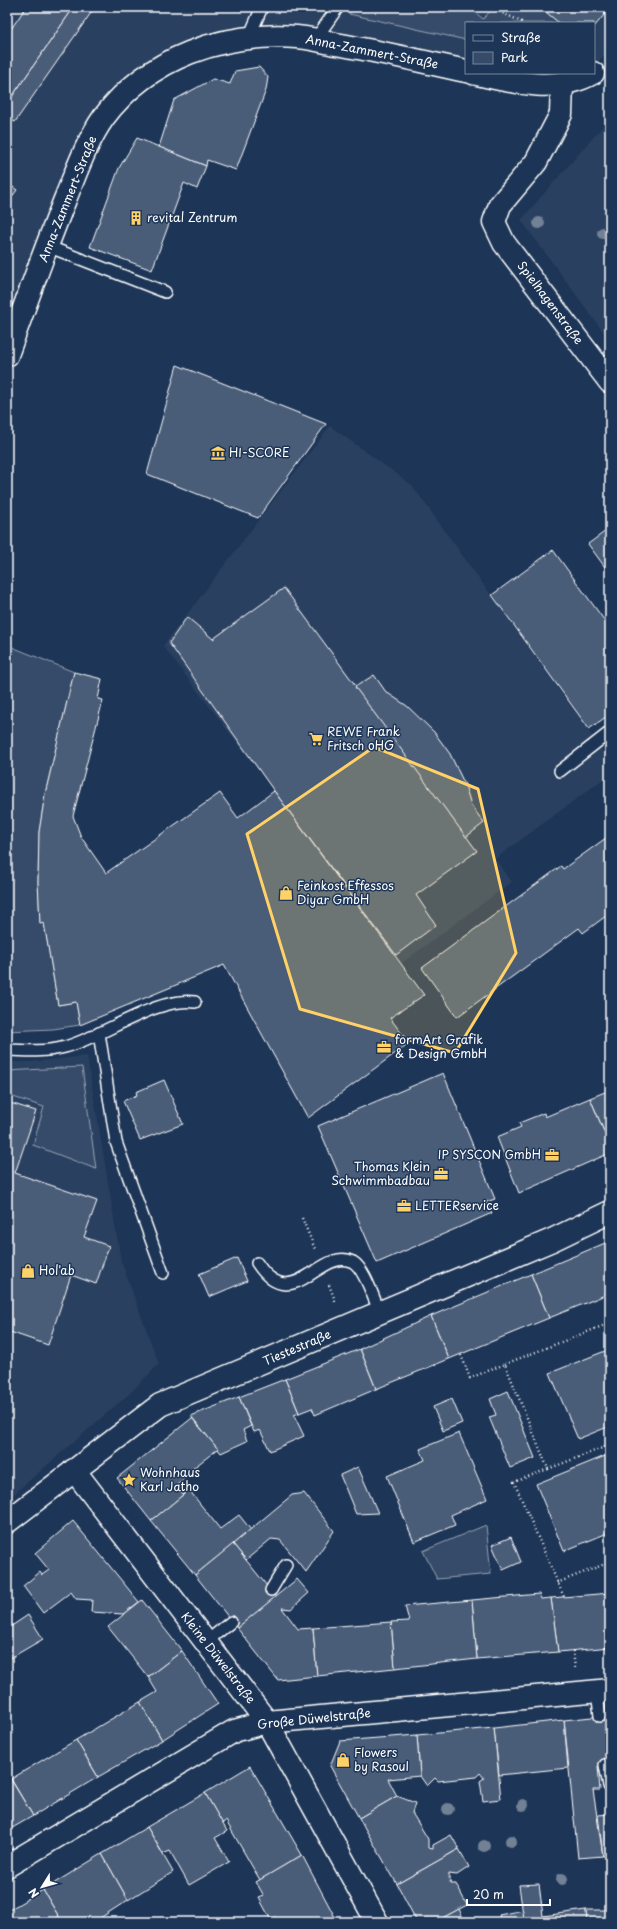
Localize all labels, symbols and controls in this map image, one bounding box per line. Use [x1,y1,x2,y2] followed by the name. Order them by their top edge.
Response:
[465,22,595,74] legend
[501,28,541,46] text: Straße
[304,29,440,73] street label: Anna-Zammert-Straße
[501,48,528,66] text: Park
[33,133,101,264] street label: Anna-Zammert-Straße
[147,208,237,226] place label: revital Zentrum
[128,210,144,226] building icon: revital Zentrum
[514,257,588,348] street label: Spielhagenstraße
[229,443,290,461] place label: HI-SCORE
[210,445,226,461] museum icon: HI-SCORE
[327,722,400,754] place label: REWE Frank Fritsch oHG
[308,731,324,747] supermarket icon: REWE Frank Fritsch oHG
[297,876,394,908] place label: Feinkost Effessos Diyar GmbH
[278,885,294,901] shop icon: Feinkost Effessos Diyar GmbH
[395,1030,487,1062] place label: formArt Grafik & Design GmbH
[376,1039,392,1055] office icon: formArt Grafik & Design GmbH
[438,1145,541,1163] place label: IP SYSCON GmbH
[544,1147,560,1163] office icon: IP SYSCON GmbH
[331,1157,430,1189] place label: Thomas Klein Schwimmbadbau
[433,1166,449,1182] office icon: Thomas Klein Schwimmbadbau
[415,1196,499,1214] place label: LETTERservice
[396,1198,412,1214] office icon: LETTERservice
[39,1261,75,1279] place label: Hol'ab
[20,1263,36,1279] shop icon: Hol'ab
[260,1325,333,1369] street label: Tiestestraße
[140,1463,200,1495] place label: Wohnhaus Karl Jatho
[121,1472,137,1488] place icon: Wohnhaus Karl Jatho
[177,1608,260,1707] street label: Kleine Düwelstraße
[256,1703,371,1733] street label: Große Düwelstraße
[354,1743,409,1775] place label: Flowers by Rasoul
[335,1752,351,1768] shop icon: Flowers by Rasoul
[22,1867,62,1907] north arrow
[467,1881,550,1907] scale bar
[24,1884,43,1902] text: N
[473,1885,504,1903] text: 20 m

